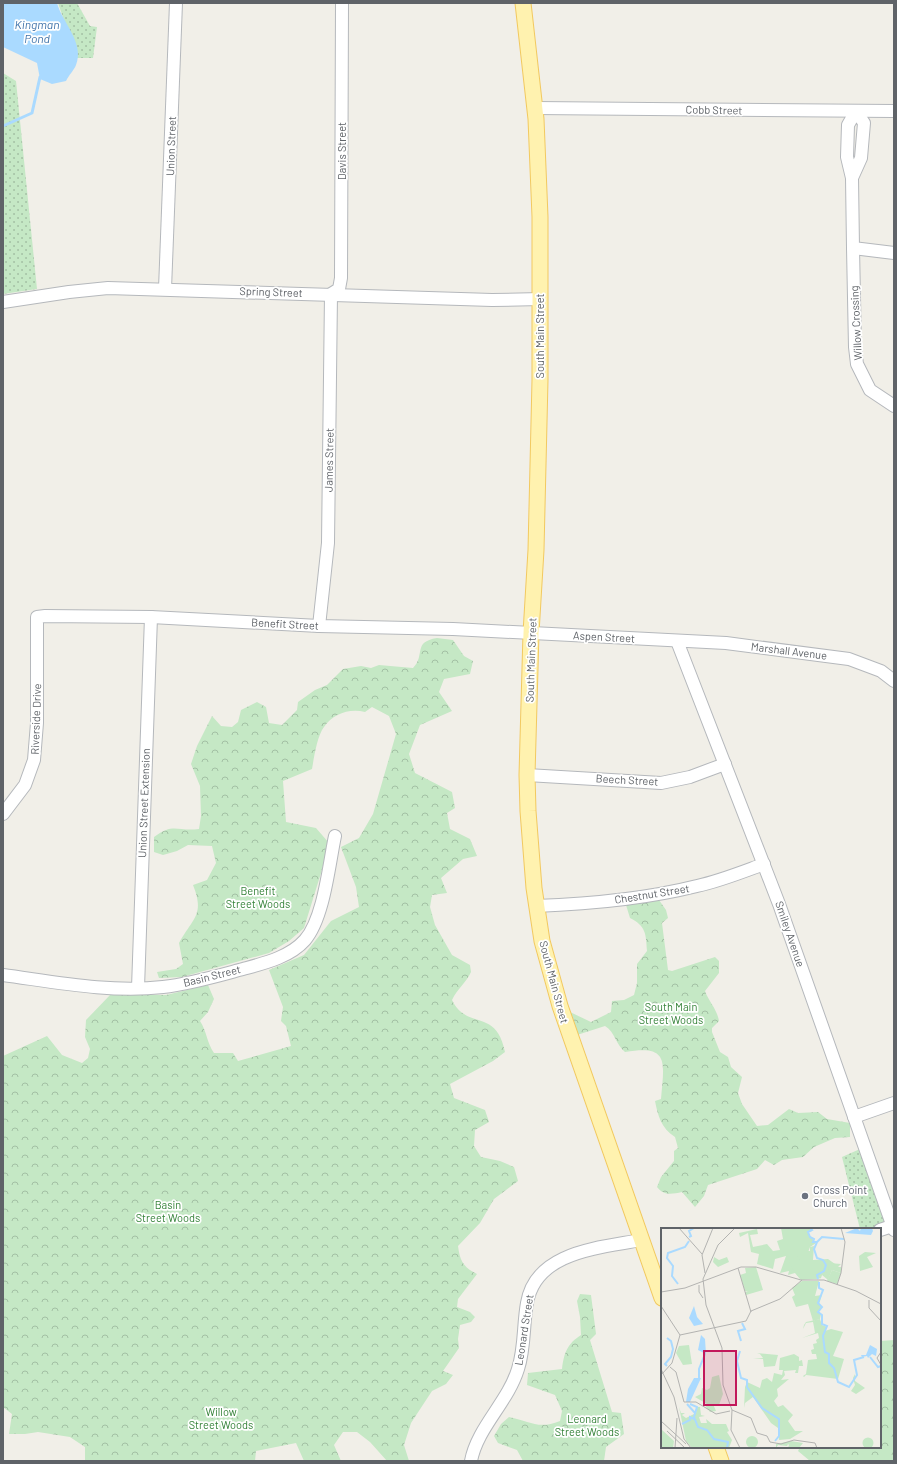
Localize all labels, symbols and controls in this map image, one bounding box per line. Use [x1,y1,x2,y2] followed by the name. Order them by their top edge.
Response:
[15,17,59,45] water label: Kingman Pond
[685,103,743,116] street label: Cobb Street
[163,116,178,176] street label: Union Street
[335,122,348,180] street label: Davis Street
[239,284,303,299] street label: Spring Street
[847,285,864,361] street label: Willow Crossing
[533,294,546,378] street label: South Main Street
[321,428,336,492] street label: James Street
[251,615,319,632] street label: Benefit Street
[523,617,538,703] street label: South Main Street
[573,628,635,645] street label: Aspen Street
[750,639,828,662] street label: Marshall Avenue
[28,683,43,755] street label: Riverside Drive
[135,748,152,858] street label: Union Street Extension
[595,771,659,788] street label: Beech Street
[614,881,690,906] street label: Chestnut Street
[226,884,290,910] park label: Benefit Street Woods
[773,899,808,969] street label: Smiley Avenue
[537,939,572,1025] street label: South Main Street
[182,962,242,989] street label: Basin Street
[639,1000,703,1026] park label: South Main Street Woods
[813,1183,867,1209] place label: Cross Point Church
[800,1191,810,1201] marker: Cross Point Church
[136,1198,200,1224] park label: Basin Street Woods
[661,1228,881,1448] inset map
[511,1293,536,1366] street label: Leonard Street
[189,1405,253,1431] park label: Willow Street Woods
[555,1412,619,1438] park label: Leonard Street Woods

